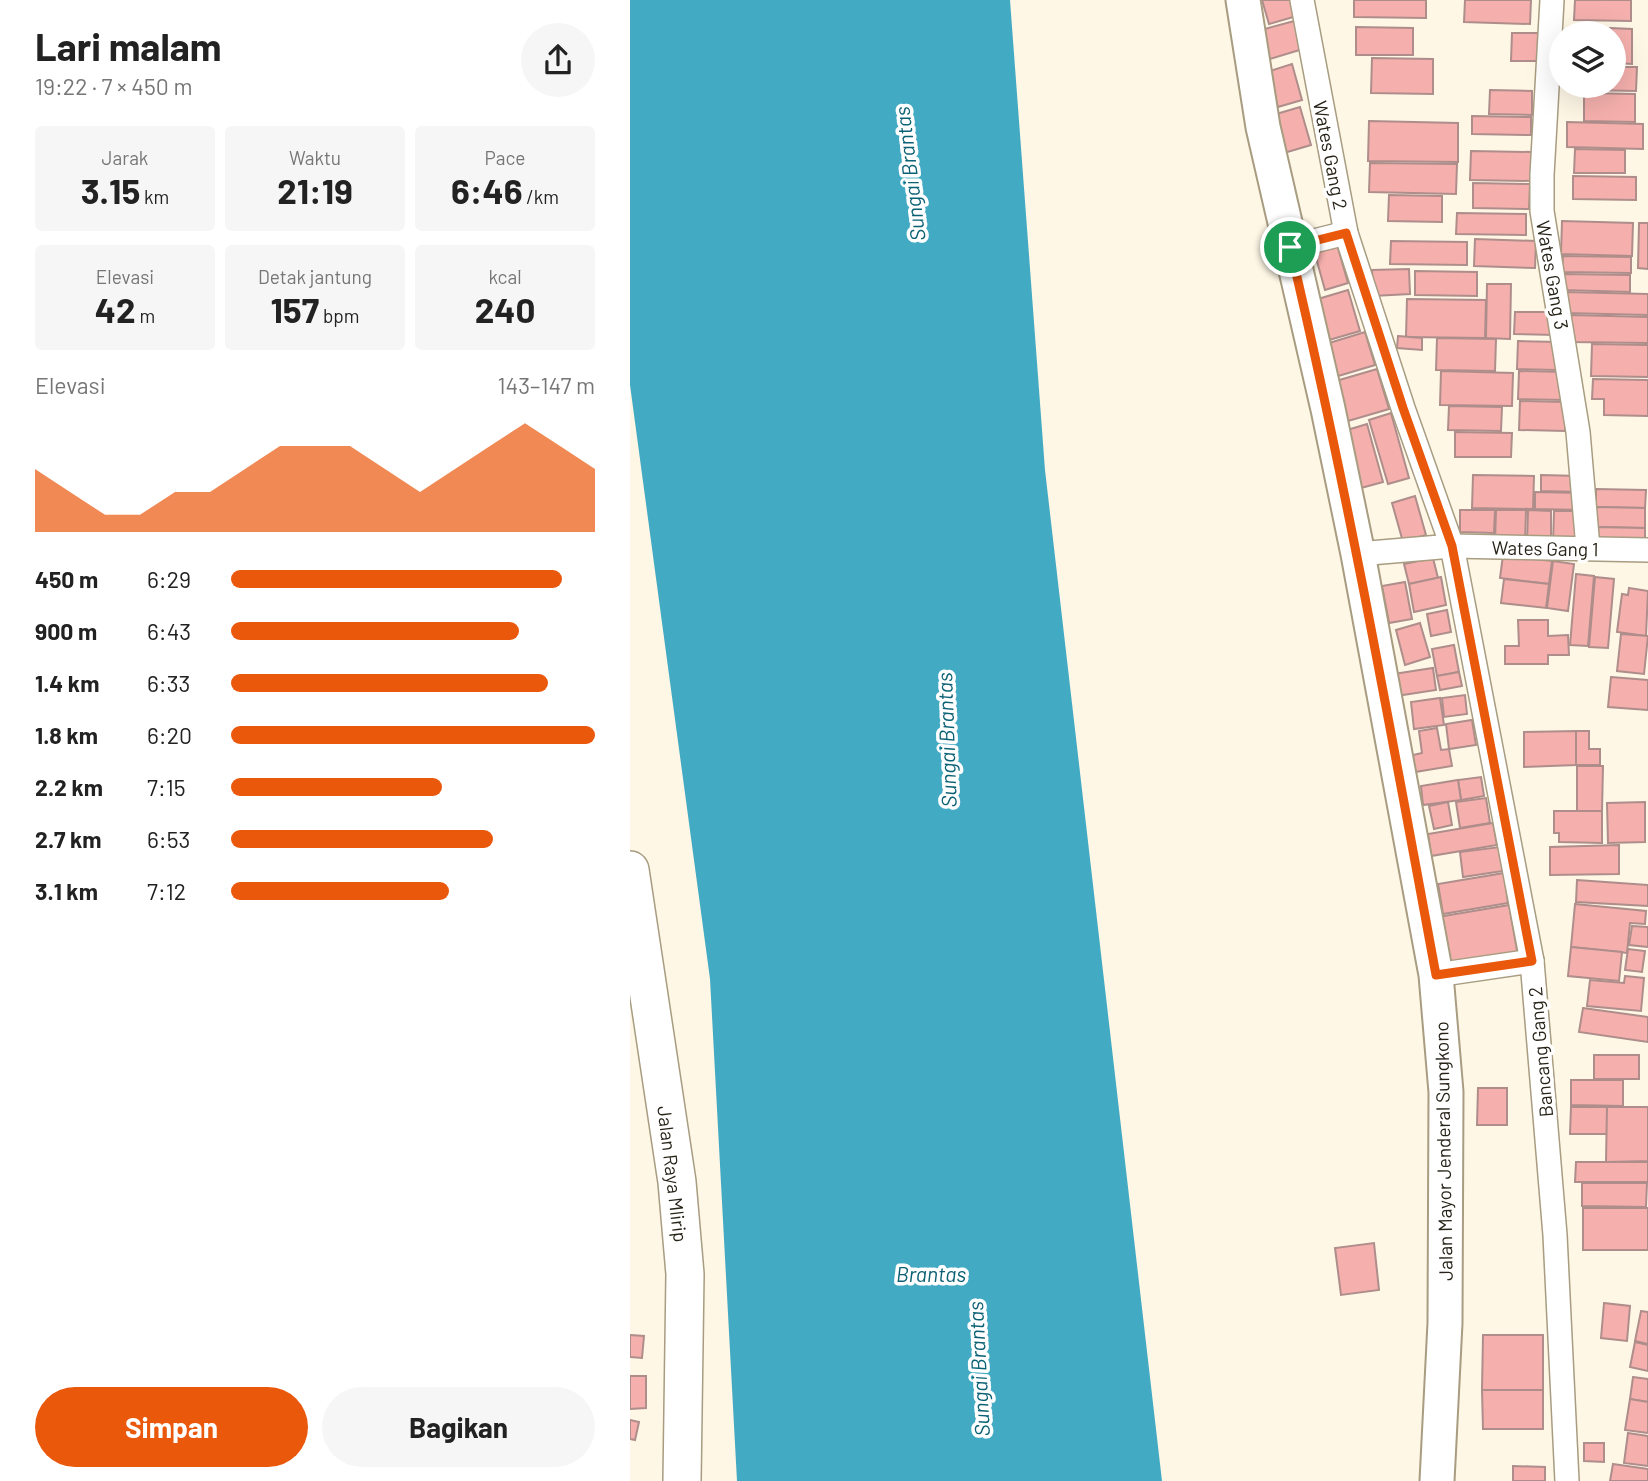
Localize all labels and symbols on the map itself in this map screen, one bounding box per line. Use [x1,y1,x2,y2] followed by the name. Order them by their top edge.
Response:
[1309,99,1353,211] street label: Wates Gang 2
[888,105,930,243] water label: Sungai Brantas
[1260,217,1320,277] pin
[1532,219,1574,331] street label: Wates Gang 3
[1491,536,1599,560] street label: Wates Gang 1
[931,672,961,808] water label: Sungai Brantas
[1523,986,1557,1118] street label: Bancang Gang 2
[1429,1021,1457,1281] street label: Jalan Mayor Jenderal Sungkono
[653,1105,693,1243] street label: Jalan Raya Mlirip
[896,1261,966,1286] water label: Brantas
[962,1301,994,1437] water label: Sungai Brantas

